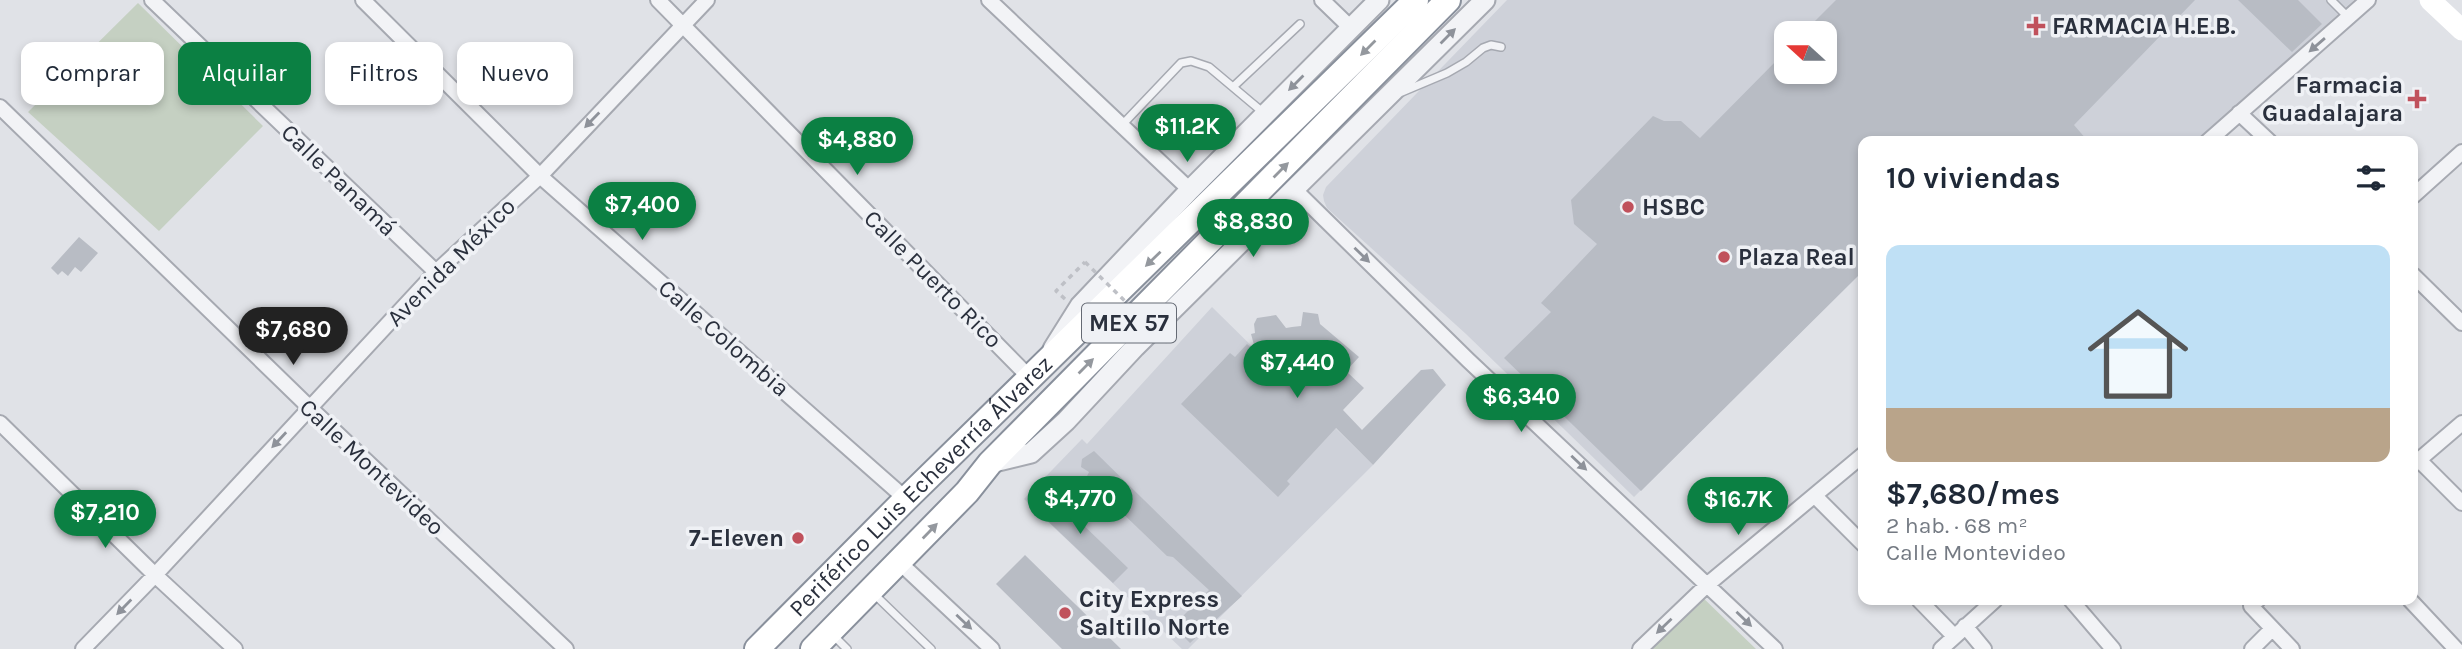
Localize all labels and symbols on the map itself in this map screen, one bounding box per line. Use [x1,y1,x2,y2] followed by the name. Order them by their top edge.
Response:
[2052,12,2236,40] place label: FARMACIA H.E.B.
[2026,16,2046,36] marker: FARMACIA H.E.B.
[1774,21,1838,84] north arrow
[1440,28,1457,45] one-way arrow
[2308,37,2326,53] one-way arrow
[1360,39,1376,56] one-way arrow
[2262,71,2403,127] place label: Farmacia Guadalajara
[1288,75,1305,92] one-way arrow
[2409,91,2425,107] marker: Farmacia Guadalajara
[1130,104,1244,164] pin: $11.2K
[584,112,601,129] one-way arrow
[276,118,402,242] street label: Calle Panamá
[800,118,914,177] pin: $4,880
[1272,161,1289,178] one-way arrow
[585,182,699,242] pin: $7,400
[381,192,521,332] street label: Avenida México
[1642,193,1705,221] place label: HSBC
[1620,199,1636,215] marker: HSBC
[1196,200,1310,259] pin: $8,830
[858,204,1008,354] street label: Calle Puerto Rico
[1738,243,1855,271] place label: Plaza Real
[1353,246,1370,263] one-way arrow
[1716,249,1732,265] marker: Plaza Real
[1145,250,1162,266] one-way arrow
[653,274,795,402] street label: Calle Colombia
[1082,304,1176,342] road number: MEX 57
[236,308,350,367] pin: $7,680
[1240,340,1354,400] pin: $7,440
[783,350,1058,622] street label: Periférico Luis Echeverría Álvarez
[1078,358,1095,375] one-way arrow
[1464,374,1578,434] pin: $6,340
[294,393,450,541] street label: Calle Montevideo
[272,431,288,448] one-way arrow
[1570,455,1587,471] one-way arrow
[1023,476,1137,536] pin: $4,770
[1681,477,1795,537] pin: $16.7K
[48,490,162,550] pin: $7,210
[921,523,937,540] one-way arrow
[689,524,784,552] place label: 7-Eleven
[790,530,806,546] marker: 7-Eleven
[1079,585,1230,641] place label: City Express Saltillo Norte
[117,598,133,615] one-way arrow
[1057,605,1073,621] marker: City Express Saltillo Norte
[1735,611,1752,627] one-way arrow
[955,614,972,631] one-way arrow
[1655,618,1672,635] one-way arrow

